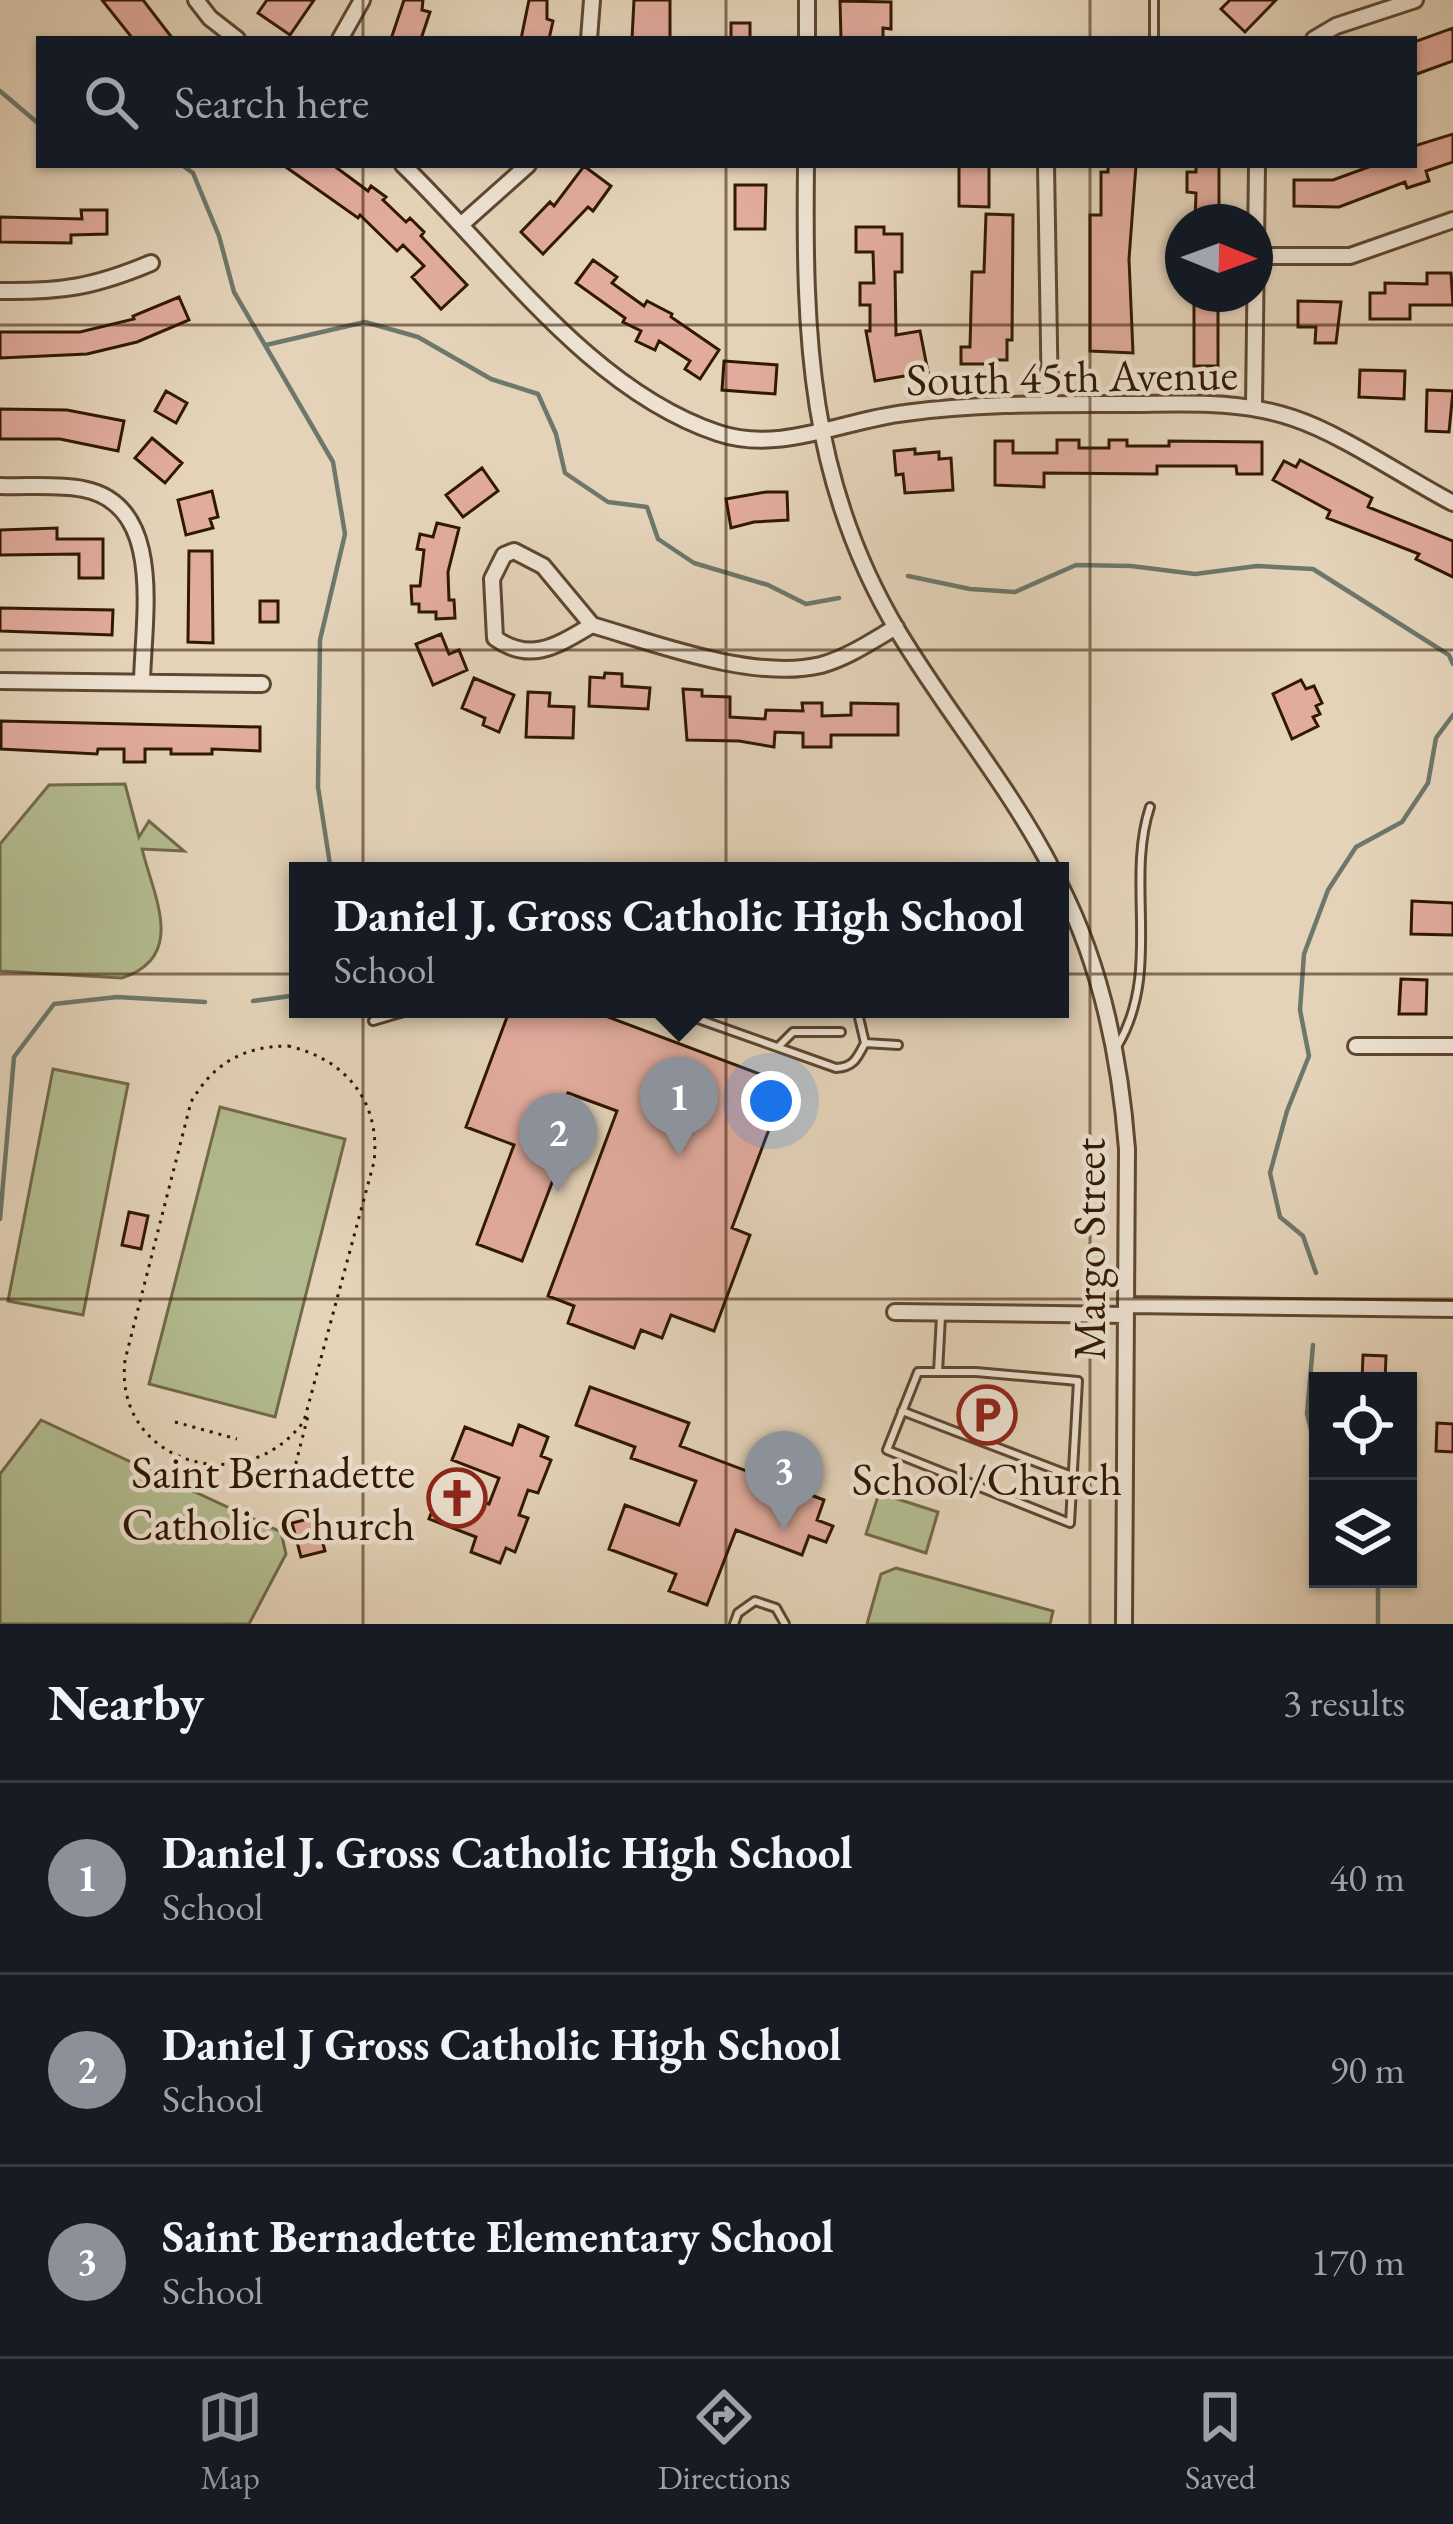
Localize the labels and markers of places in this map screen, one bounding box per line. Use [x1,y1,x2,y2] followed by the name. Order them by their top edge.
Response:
[640,1057,718,1156] pin: 1
[519,1093,597,1192] pin: 2
[956,1384,1018,1446] parking icon: School/Church
[745,1431,823,1530] pin: 3
[122,1443,415,1553] place label: Saint Bernadette Catholic Church
[852,1450,1122,1508] place label: School/Church
[426,1467,488,1529] church icon: Saint Bernadette Catholic Church

